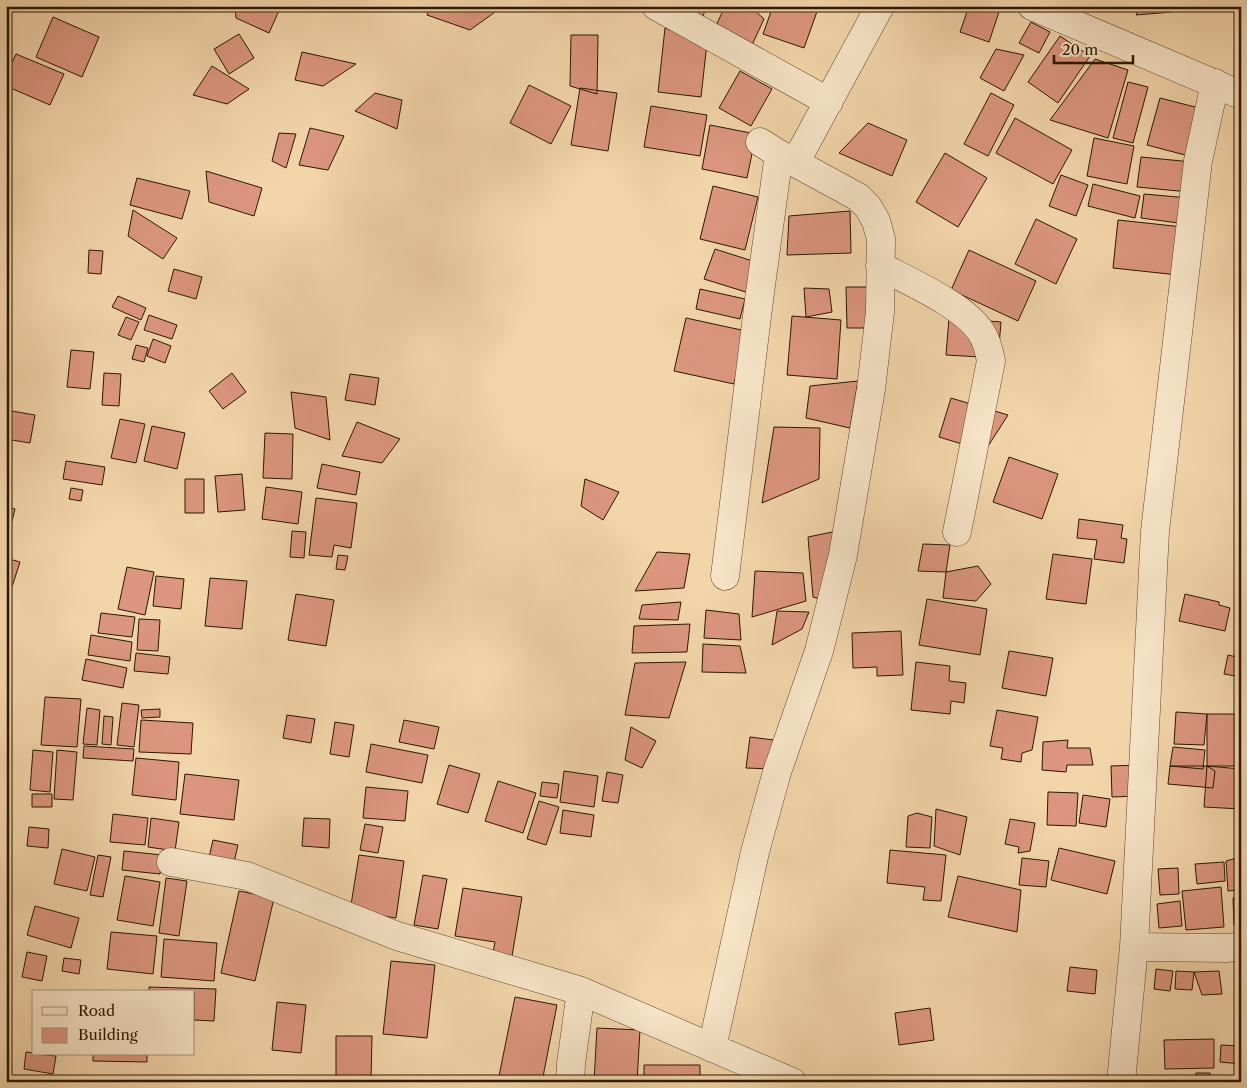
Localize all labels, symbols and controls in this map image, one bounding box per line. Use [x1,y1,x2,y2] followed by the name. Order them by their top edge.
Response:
[1054,32,1133,64] scale bar
[1062,40,1098,59] text: 20 m
[32,990,195,1056] legend
[78,1001,115,1020] text: Road
[78,1025,138,1044] text: Building

